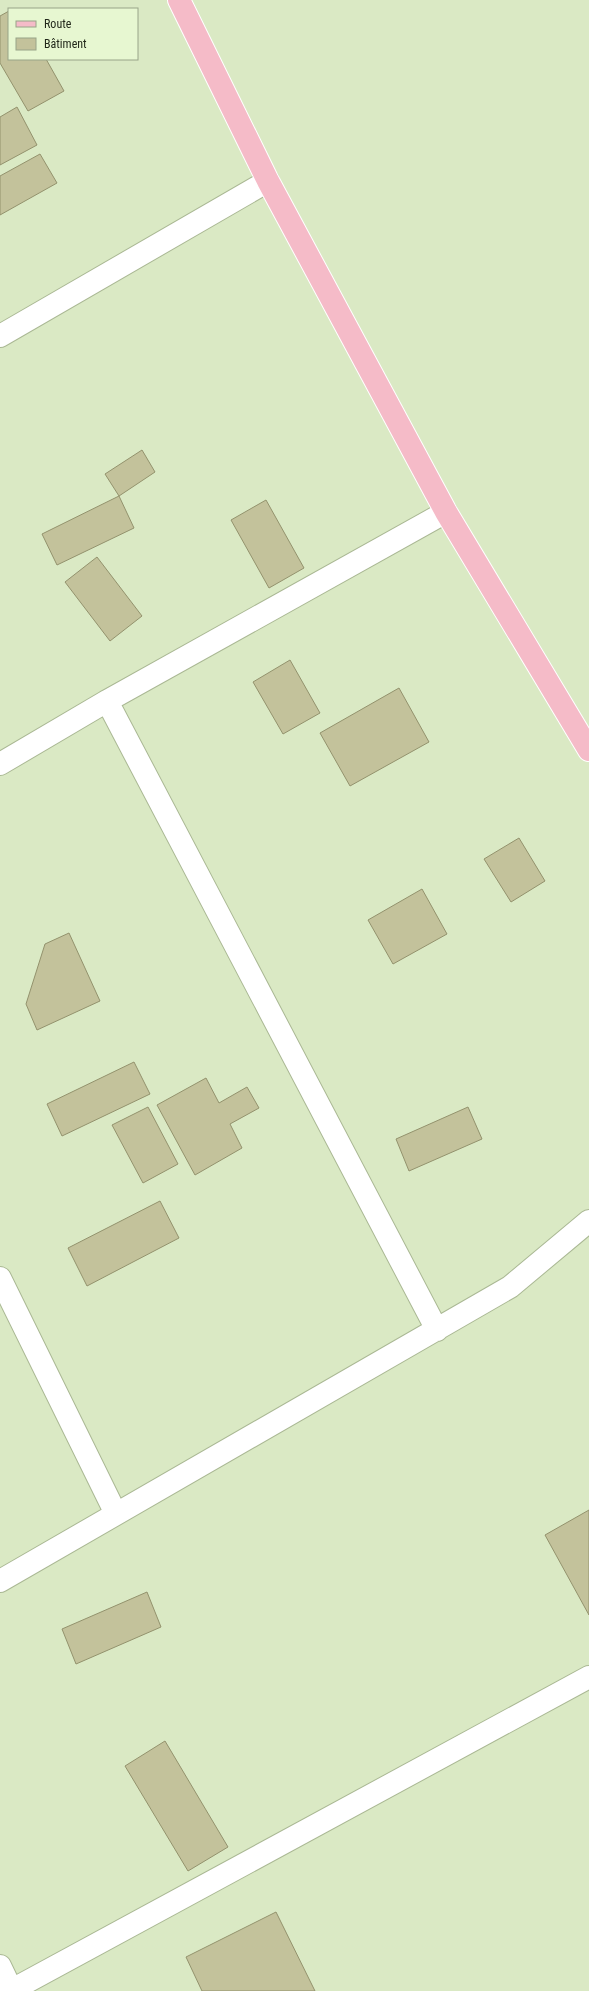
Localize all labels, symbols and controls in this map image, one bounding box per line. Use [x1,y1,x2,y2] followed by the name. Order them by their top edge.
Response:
[8,8,138,60] legend
[44,17,72,31] text: Route
[44,37,87,51] text: Bâtiment

